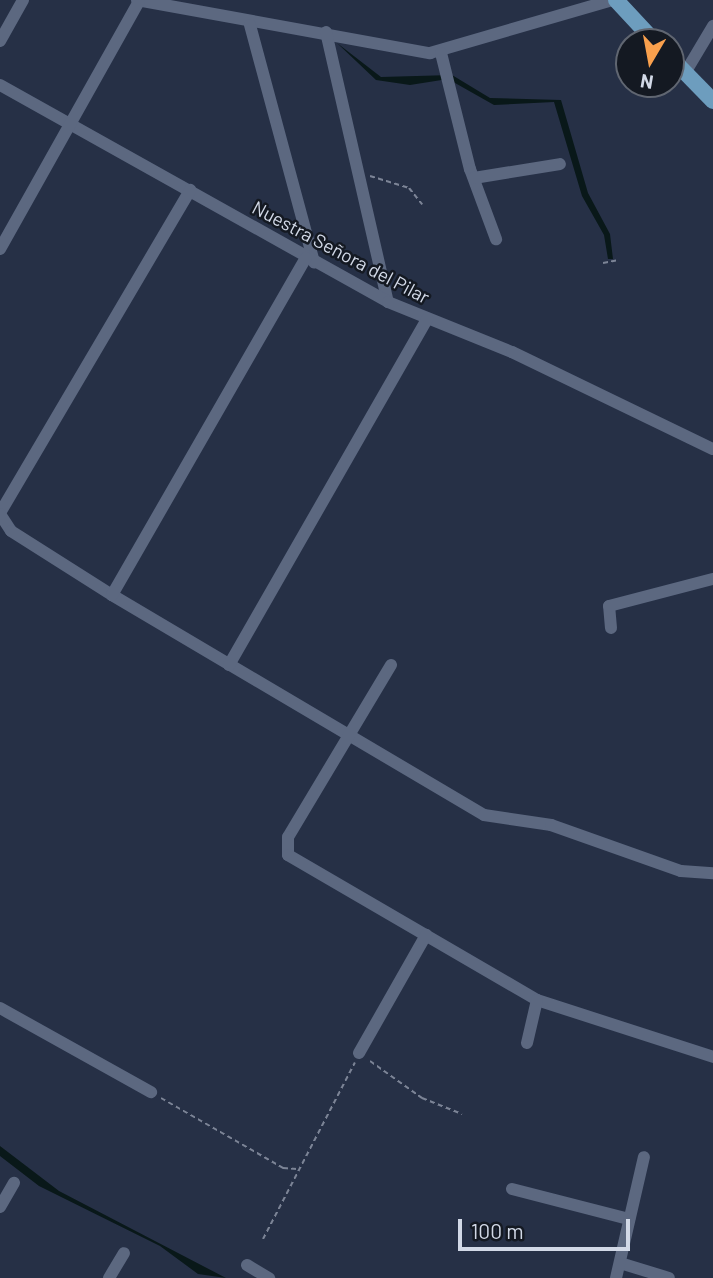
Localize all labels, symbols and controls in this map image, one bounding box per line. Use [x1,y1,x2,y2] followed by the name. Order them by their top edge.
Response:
[615,28,685,98] north arrow
[638,70,655,95] text: N
[249,196,433,308] street label: Nuestra Señora del Pilar
[461,1204,632,1248] scale bar
[471,1218,524,1243] text: 100 m

